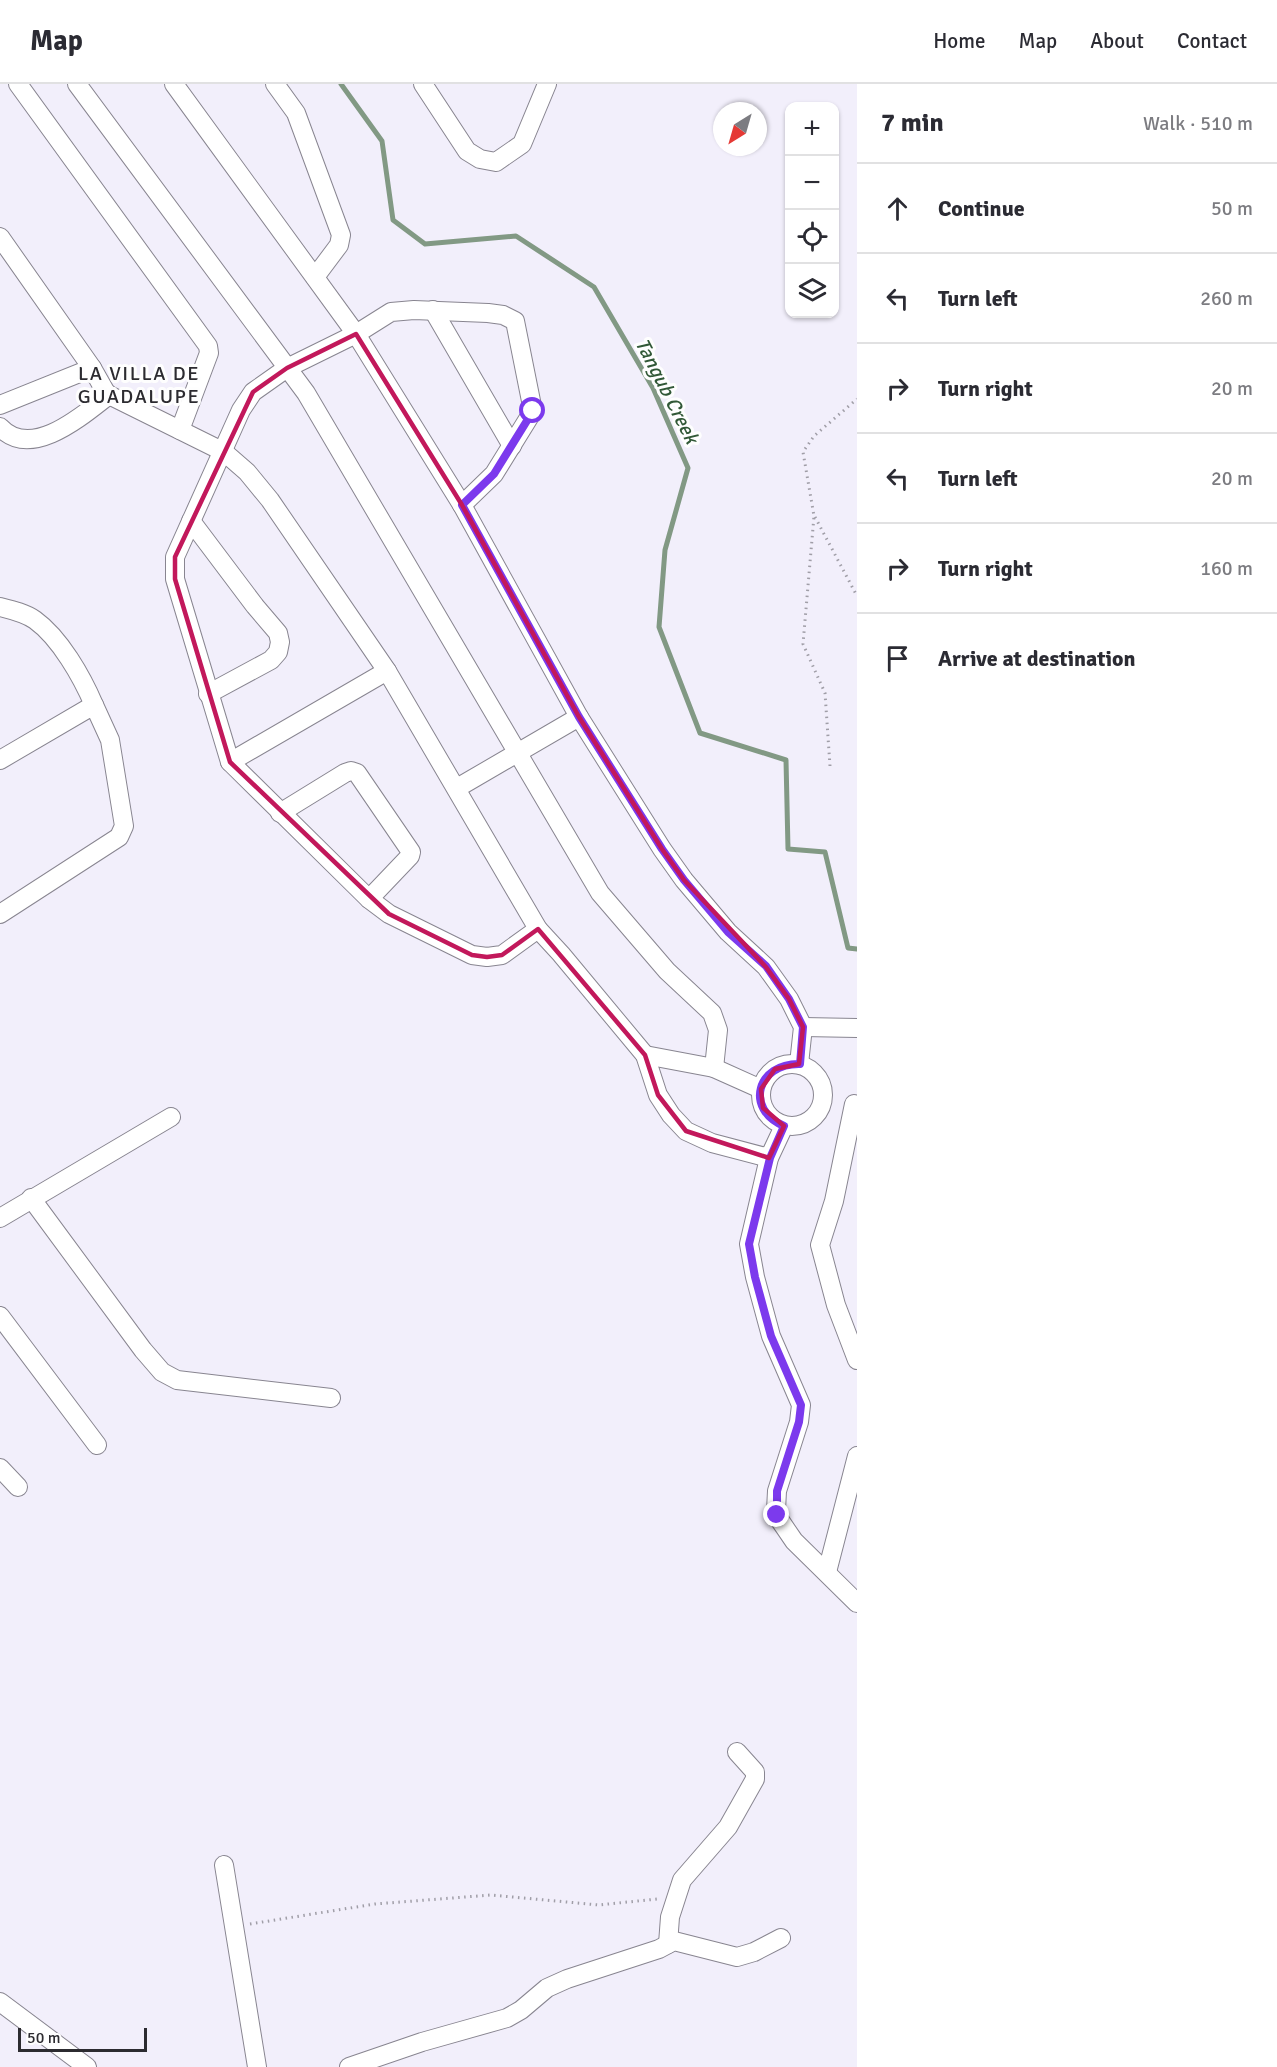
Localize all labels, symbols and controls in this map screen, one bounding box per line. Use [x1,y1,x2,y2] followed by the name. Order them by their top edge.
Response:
[30,24,83,58] text: Map
[933,28,986,54] text: Home
[1019,28,1057,54] text: Map
[1090,28,1144,54] text: About
[1177,28,1247,54] text: Contact
[713,102,767,156] north arrow
[785,102,839,318] map controls
[785,102,839,156] button: +
[881,107,944,139] text: 7 min
[1143,111,1253,136] text: Walk · 510 m
[785,156,839,210] button: −
[881,192,914,225] icon: ahead
[938,195,1025,222] text: Continue
[1211,196,1253,221] text: 50 m
[785,210,839,264] button: locate
[785,264,839,318] button: layers
[881,282,914,315] icon: left
[938,285,1018,312] text: Turn left
[1200,286,1253,311] text: 260 m
[630,334,705,450] water label: Tangub Creek
[78,361,200,409] district label: LA VILLA DE GUADALUPE
[881,372,914,405] icon: right
[938,375,1033,402] text: Turn right
[1211,376,1253,401] text: 20 m
[519,397,545,423] route start
[881,462,914,495] icon: left
[938,465,1018,492] text: Turn left
[1211,466,1253,491] text: 20 m
[881,552,914,585] icon: right
[938,555,1033,582] text: Turn right
[1200,556,1253,581] text: 160 m
[881,642,914,675] icon: arrive
[938,645,1135,672] text: Arrive at destination
[763,1501,789,1527] route end
[18,2025,147,2052] scale bar
[27,2028,61,2048] text: 50 m

